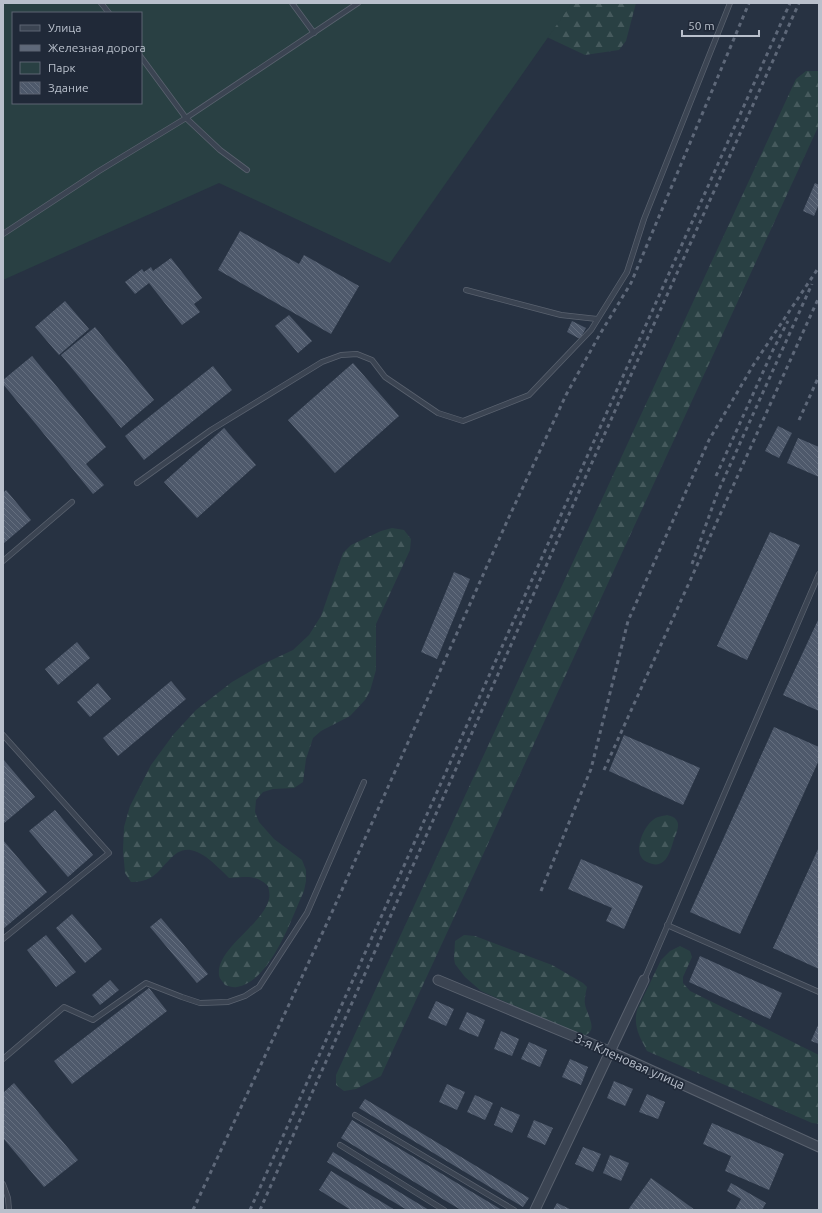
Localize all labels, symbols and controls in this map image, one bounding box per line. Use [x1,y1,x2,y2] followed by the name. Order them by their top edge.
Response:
[12,12,142,104] legend
[682,12,759,38] scale bar
[688,19,715,32] text: 50 m
[48,21,81,34] text: Улица
[48,41,146,54] text: Железная дорога
[48,61,76,74] text: Парк
[48,81,89,94] text: Здание
[573,1030,687,1092] street label: 3-я Кленовая улица

